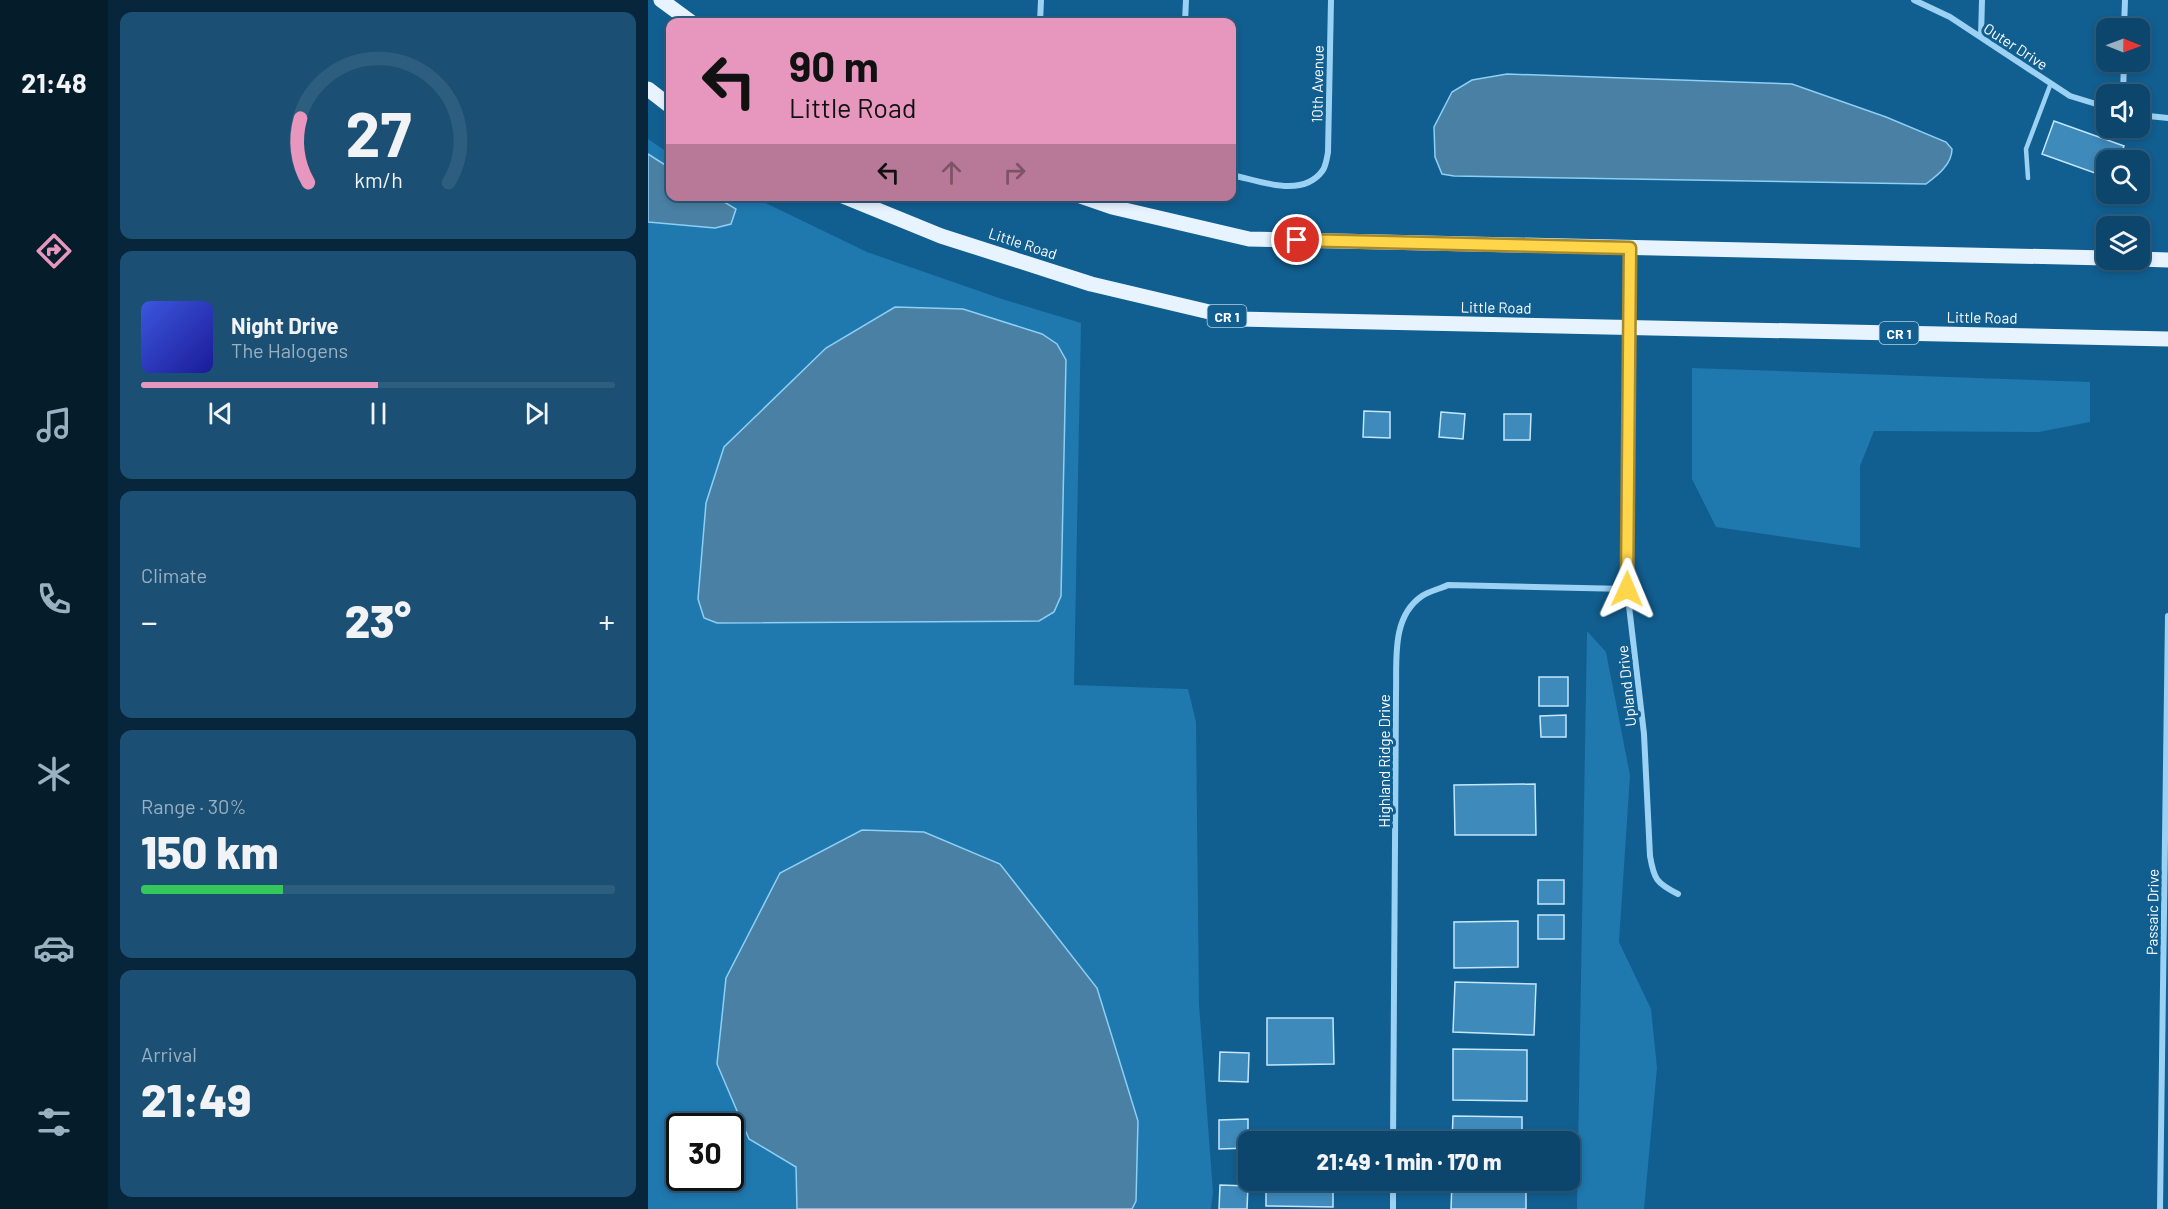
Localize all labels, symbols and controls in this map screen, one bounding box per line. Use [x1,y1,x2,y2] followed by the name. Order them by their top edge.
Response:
[2096,18,2150,72] north arrow
[2096,18,2150,270] map controls
[1981,19,2051,73] street label: Outer Drive
[789,40,879,90] text: 90 m
[690,42,768,120] icon: left
[1307,45,1327,123] street label: 10th Avenue
[21,66,87,98] text: 21:48
[2096,84,2150,138] button: sound
[789,91,917,123] text: Little Road
[345,95,411,169] text: 27
[2096,150,2150,204] button: search
[872,156,905,189] icon: left
[935,156,968,189] icon: ahead
[998,156,1031,189] icon: right
[354,167,402,192] text: km/h
[1271,214,1322,265] pin
[2096,216,2150,270] button: layers
[987,223,1059,263] street label: Little Road
[1280,223,1313,256] icon: arrive
[33,230,75,272] icon: directions
[1460,297,1532,317] street label: Little Road
[1208,305,1246,327] road number: CR 1
[1946,307,2018,327] street label: Little Road
[231,312,339,338] text: Night Drive
[1880,322,1918,344] road number: CR 1
[231,338,348,362] text: The Halogens
[204,397,237,430] icon: previous
[362,397,395,430] icon: pause
[520,397,553,430] icon: next
[33,404,75,446] icon: music
[1595,557,1659,621] position arrow
[141,563,207,587] text: Climate
[33,578,75,620] icon: phone
[345,593,411,647] text: 23°
[141,601,158,641] text: −
[598,601,615,641] text: +
[1613,644,1639,728] street label: Upland Drive
[1375,694,1393,828] street label: Highland Ridge Drive
[33,753,75,795] icon: climate
[141,794,246,818] text: Range · 30%
[141,824,279,878] text: 150 km
[2142,869,2162,955] street label: Passaic Drive
[33,927,75,969] icon: car
[141,1042,197,1066] text: Arrival
[141,1072,251,1126] text: 21:49
[33,1101,75,1143] icon: filters
[666,1113,744,1191] speed limit sign: 30
[1317,1148,1501,1174] text: 21:49 · 1 min · 170 m

